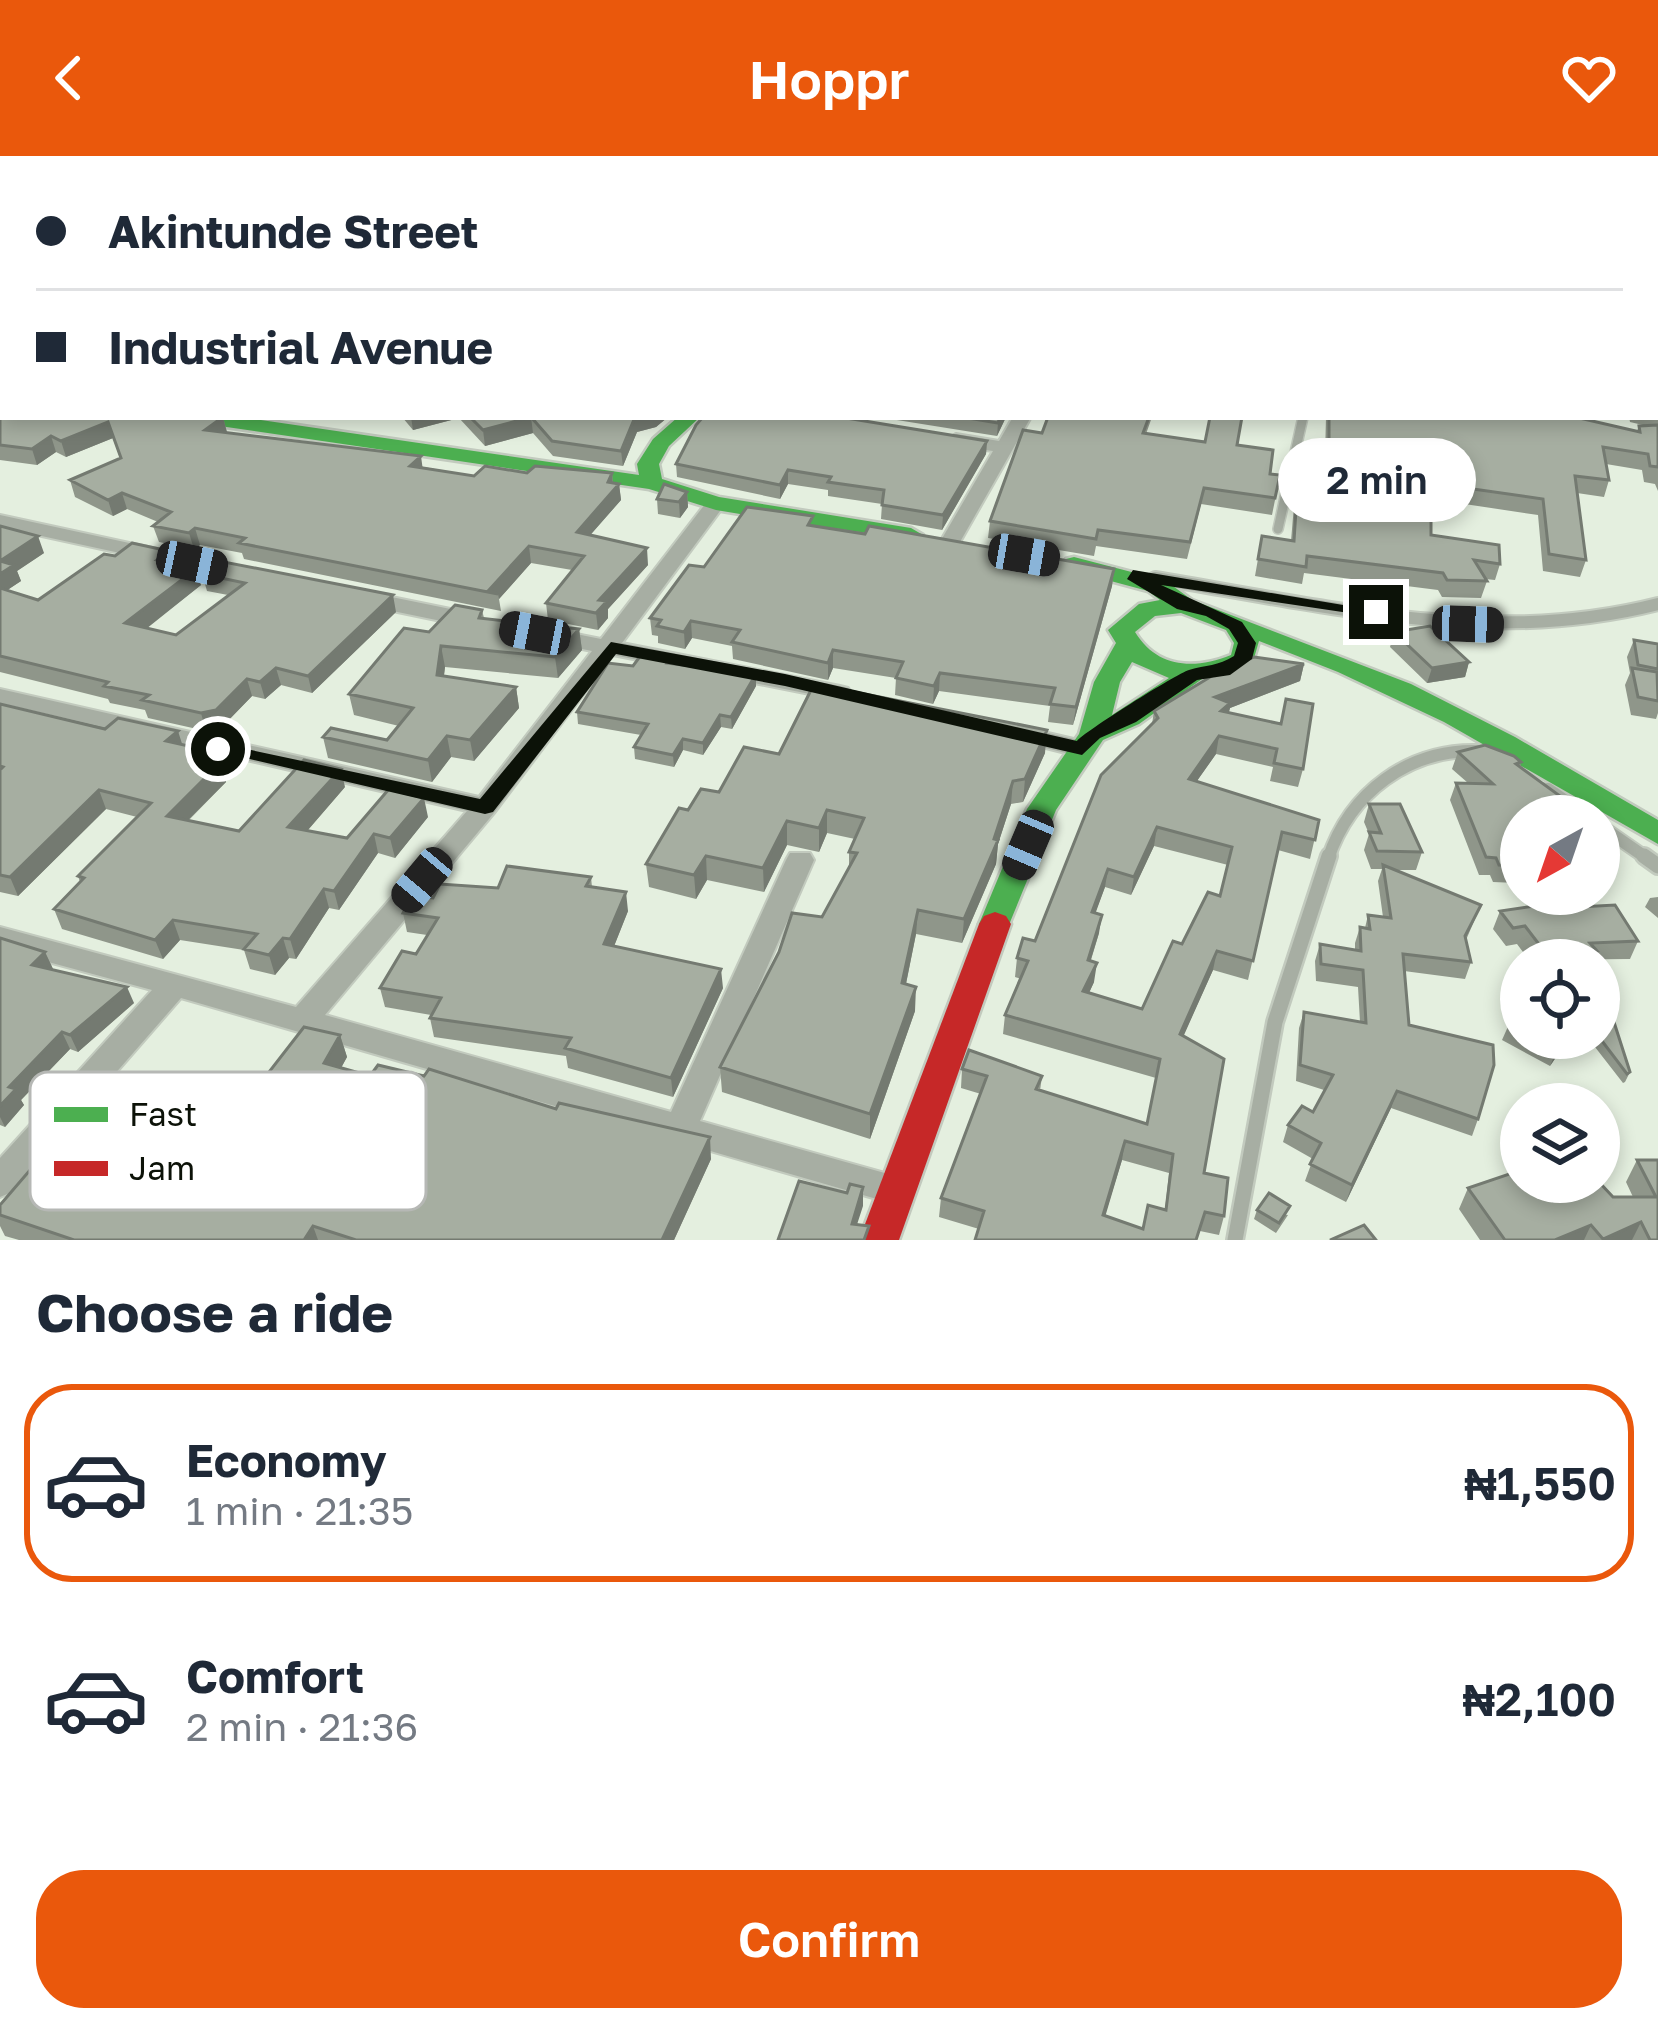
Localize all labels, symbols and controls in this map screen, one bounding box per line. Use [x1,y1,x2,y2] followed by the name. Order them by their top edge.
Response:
[36,45,102,111] icon: back
[1556,45,1622,111] icon: heart
[749,46,909,111] text: Hoppr
[108,204,479,258] text: Akintunde Street
[108,320,493,374] text: Industrial Avenue
[1277,438,1475,522] callout: 2 min
[1326,456,1428,503] text: 2 min
[985,531,1063,579] car
[153,538,231,588] car
[1349,585,1403,639] route end
[1431,605,1505,643] car
[496,608,574,658] car
[191,722,245,776] route start
[1500,795,1620,915] north arrow
[1500,795,1620,1203] map controls
[997,805,1059,885] car
[385,841,459,919] car
[1500,939,1620,1059] button: locate
[30,1072,426,1210] legend
[1500,1083,1620,1203] button: layers
[129,1094,197,1133] text: Fast
[129,1148,195,1187] text: Jam
[36,1279,393,1344] text: Choose a ride
[42,1429,150,1537] icon: car
[186,1433,387,1487] text: Economy
[1464,1456,1616,1510] text: ₦1,550
[186,1487,414,1534] text: 1 min · 21:35
[42,1645,150,1753] icon: car
[186,1649,364,1703] text: Comfort
[1462,1672,1616,1726] text: ₦2,100
[186,1703,418,1750] text: 2 min · 21:36
[36,1870,1622,2008] button: Confirm

